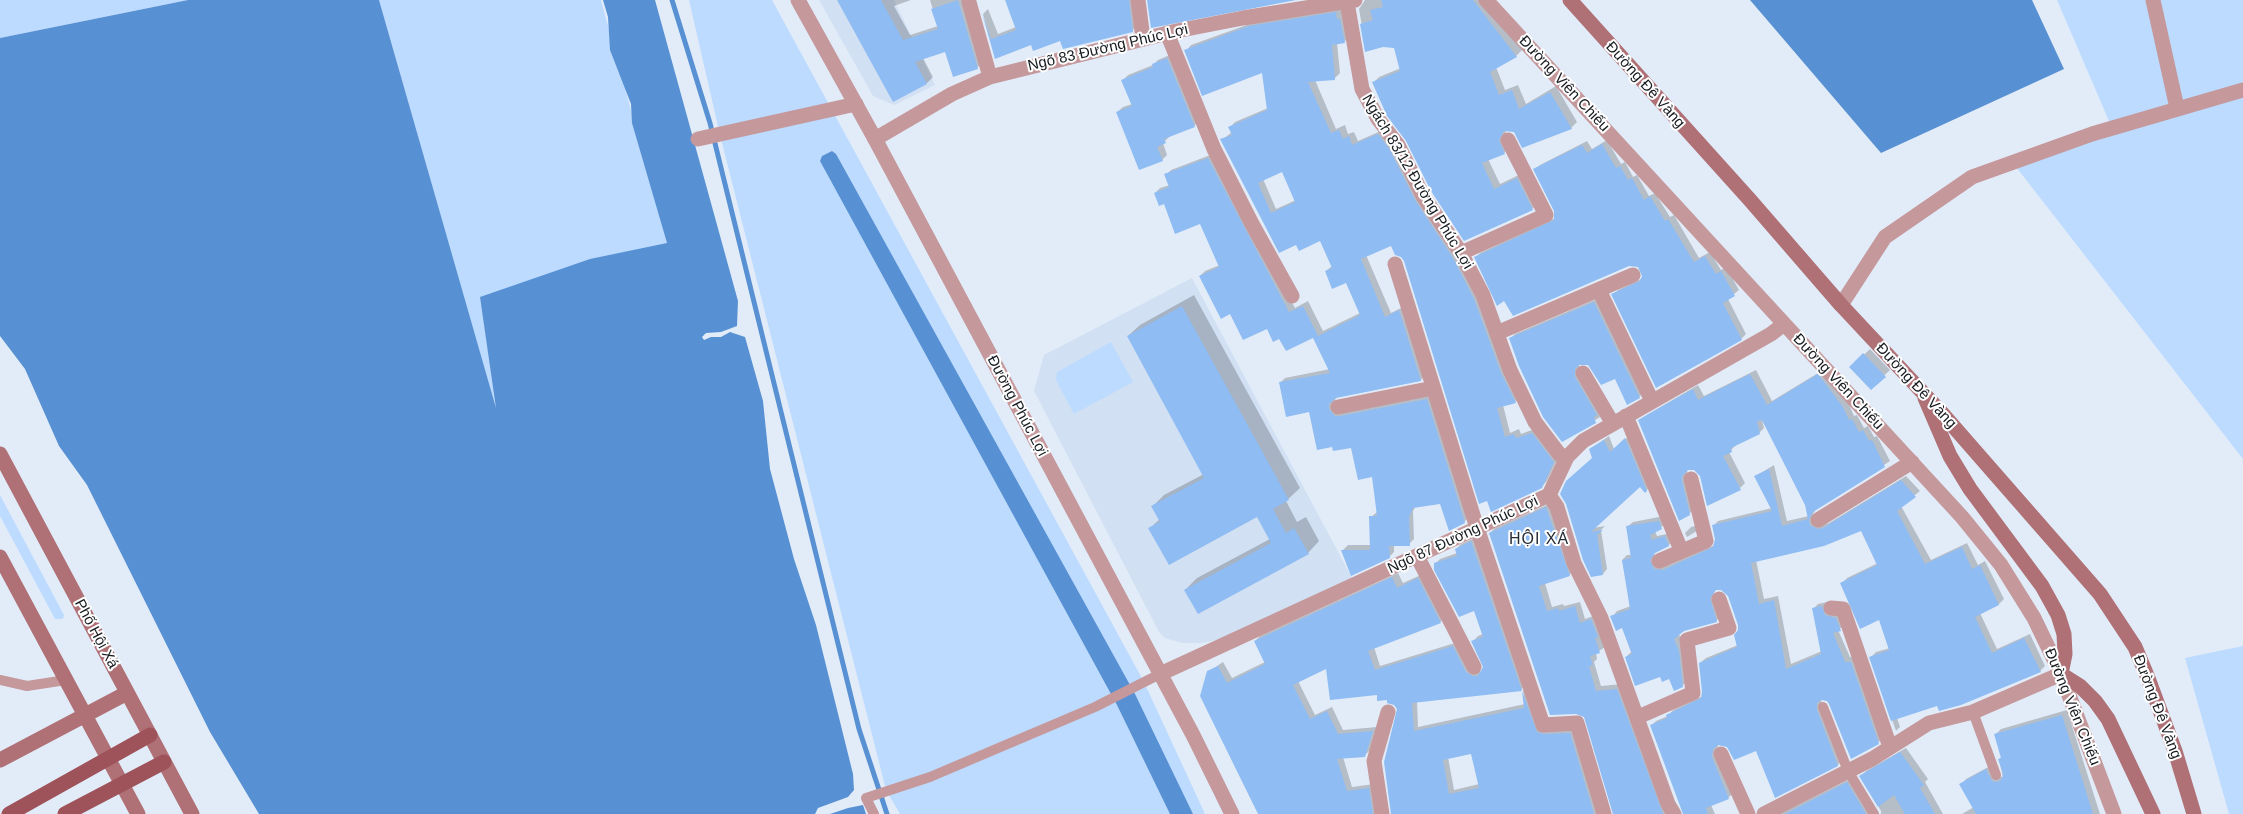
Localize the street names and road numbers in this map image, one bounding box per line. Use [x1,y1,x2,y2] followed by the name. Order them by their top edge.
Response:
[1026,21,1190,75] street label: Ngõ 83 Đường Phúc Lợi
[1515,32,1613,136] street label: Đường Viên Chiếu
[1602,38,1688,132] street label: Đường Đê Vàng
[1358,91,1476,273] street label: Ngách 83/12 Đường Phúc Lợi
[1789,330,1887,434] street label: Đường Viên Chiếu
[1872,340,1960,432] street label: Đường Đê Vàng
[983,353,1051,459] street label: Đường Phúc Lợi
[1385,492,1541,578] street label: Ngõ 87 Đường Phúc Lợi
[70,596,122,672] street label: Phố Hội Xá
[2040,646,2104,768] street label: Đường Viên Chiếu
[2129,652,2185,762] street label: Đường Đê Vàng

